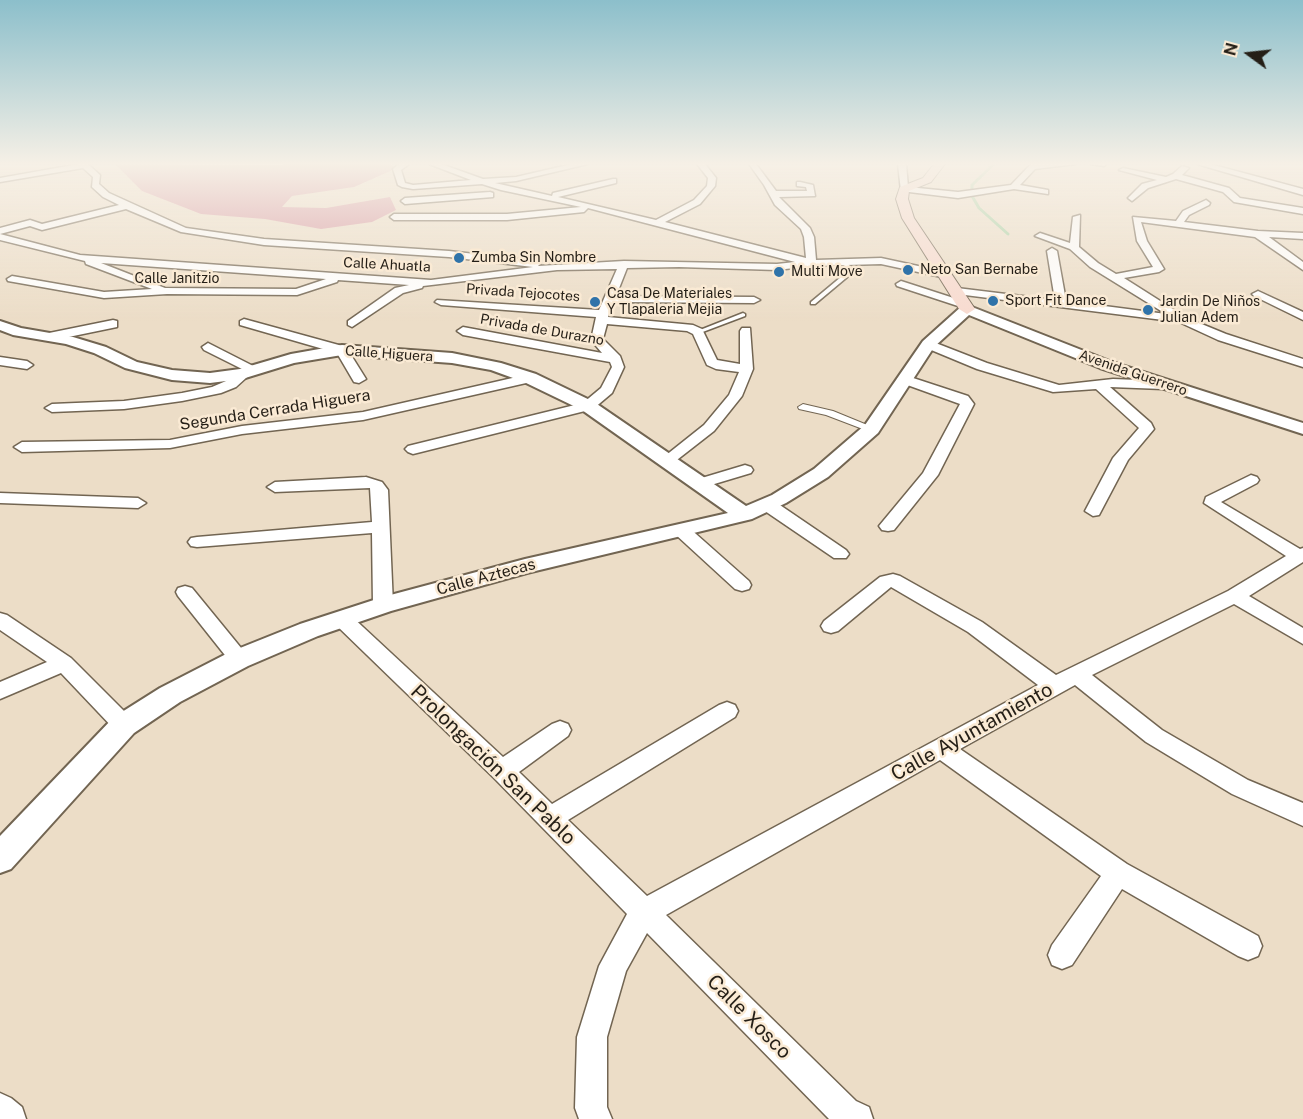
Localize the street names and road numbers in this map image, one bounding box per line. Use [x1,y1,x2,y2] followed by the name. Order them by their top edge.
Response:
[343,254,431,276] street label: Calle Ahuatla
[135,271,219,287] street label: Calle Janitzio
[465,281,581,305] street label: Privada Tejocotes
[479,311,605,349] street label: Privada de Durazno
[344,343,434,365] street label: Calle Higuera
[1077,347,1189,399] street label: Avenida Guerrero
[178,385,372,435] street label: Segunda Cerrada Higuera
[435,555,537,599] street label: Calle Aztecas
[887,678,1057,786] street label: Calle Ayuntamiento
[406,680,580,850] street label: Prolongación San Pablo
[702,970,796,1064] street label: Calle Xosco

